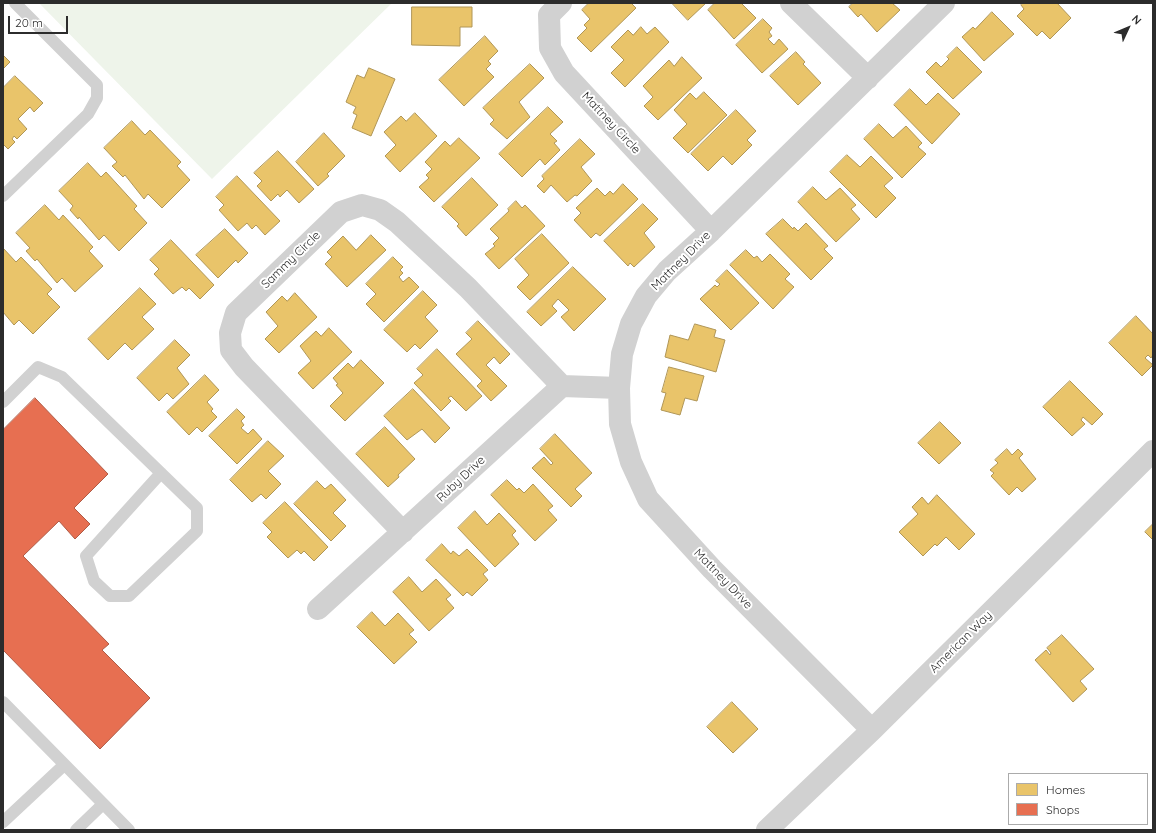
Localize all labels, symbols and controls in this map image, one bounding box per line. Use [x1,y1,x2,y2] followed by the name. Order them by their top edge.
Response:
[10,8,70,34] scale bar
[1108,8,1148,48] north arrow
[1129,12,1144,27] text: N
[15,15,43,30] text: 20 m
[579,89,643,157] street label: Mattney Circle
[259,228,323,292] street label: Sammy Circle
[648,228,714,294] street label: Mattney Drive
[434,453,488,505] street label: Ruby Drive
[691,546,755,612] street label: Mattney Drive
[927,608,995,676] street label: American Way
[1008,773,1148,825] legend
[1046,782,1085,797] text: Homes
[1046,802,1080,817] text: Shops

